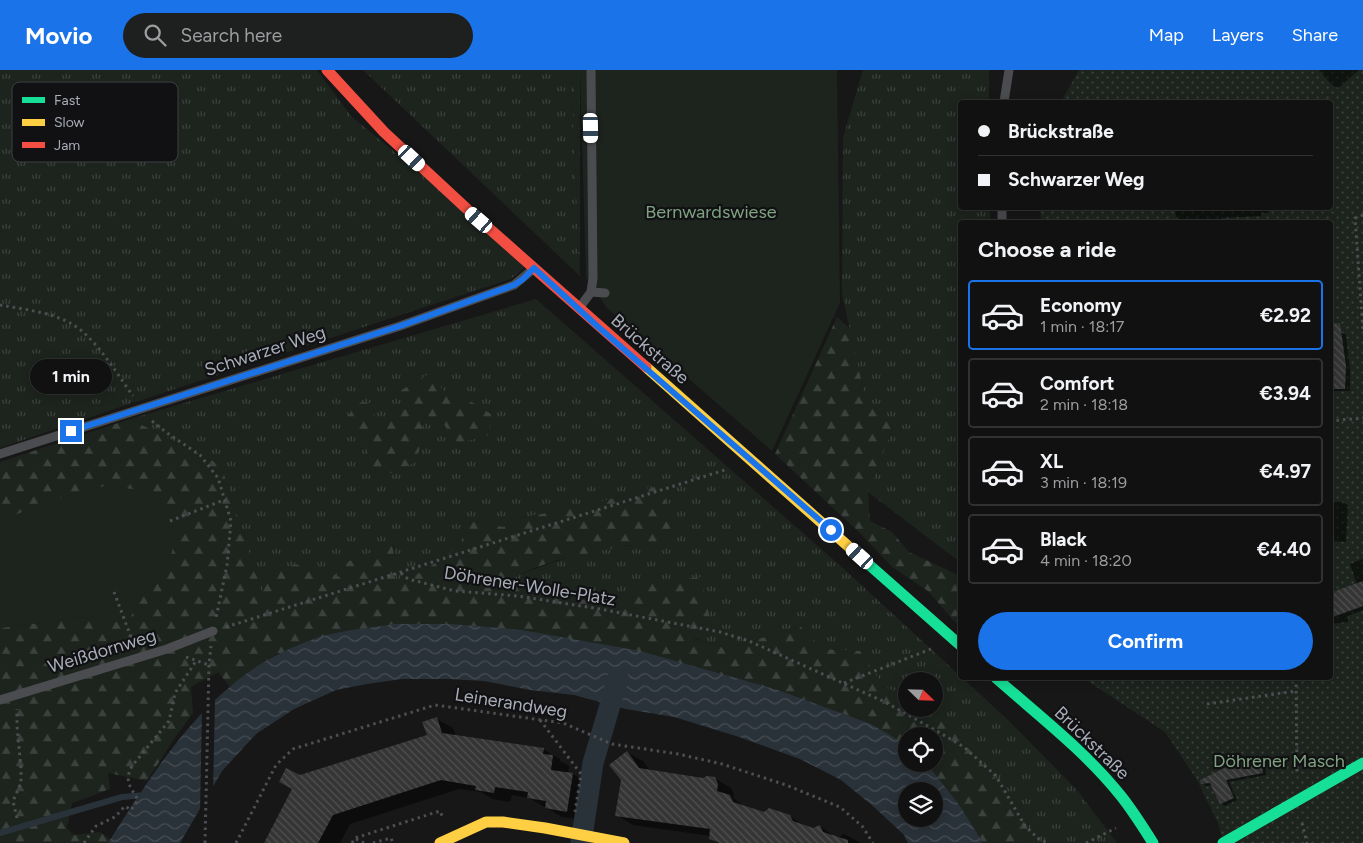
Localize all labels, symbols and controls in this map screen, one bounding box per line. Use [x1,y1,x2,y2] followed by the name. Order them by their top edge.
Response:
[123,13,473,58] search box
[25,21,93,50] text: Movio
[141,21,169,49] icon: search
[181,24,282,47] text: Search here
[1149,24,1184,46] text: Map
[1212,24,1264,46] text: Layers
[1292,24,1338,46] text: Share
[12,82,178,162] legend
[54,92,80,109] text: Fast
[583,113,598,143] car
[54,114,85,131] text: Slow
[1008,120,1114,143] text: Brückstraße
[54,137,80,154] text: Jam
[395,142,428,174] car
[1008,168,1145,191] text: Schwarzer Weg
[645,201,777,223] park label: Bernwardswiese
[462,204,495,236] car
[978,236,1116,263] text: Choose a ride
[980,293,1025,338] icon: car
[1040,294,1122,317] text: Economy
[1260,304,1311,327] text: €2.92
[607,309,694,389] street label: Brückstraße
[1040,317,1124,336] text: 1 min · 18:17
[202,321,328,381] street label: Schwarzer Weg
[30,358,112,394] callout: 1 min
[52,367,90,386] text: 1 min
[980,371,1025,416] icon: car
[1040,372,1115,395] text: Comfort
[1259,382,1311,405] text: €3.94
[1040,395,1128,414] text: 2 min · 18:18
[60,420,82,442] route end
[980,449,1025,494] icon: car
[1040,450,1063,473] text: XL
[1259,460,1311,483] text: €4.97
[1040,473,1127,492] text: 3 min · 18:19
[820,519,842,541] route start
[980,527,1025,572] icon: car
[1040,528,1087,551] text: Black
[1257,538,1311,561] text: €4.40
[843,540,876,572] car
[1040,551,1132,570] text: 4 min · 18:20
[443,562,618,610] street label: Döhrener-Wolle-Platz
[978,612,1313,670] button: Confirm
[45,624,159,678] street label: Weißdornweg
[898,672,942,718] north arrow
[898,672,943,827] map controls
[453,683,569,723] street label: Leinerandweg
[1050,702,1134,784] street label: Brückstraße
[898,727,943,772] button: locate
[1213,750,1345,772] park label: Döhrener Masch
[898,782,943,827] button: layers

